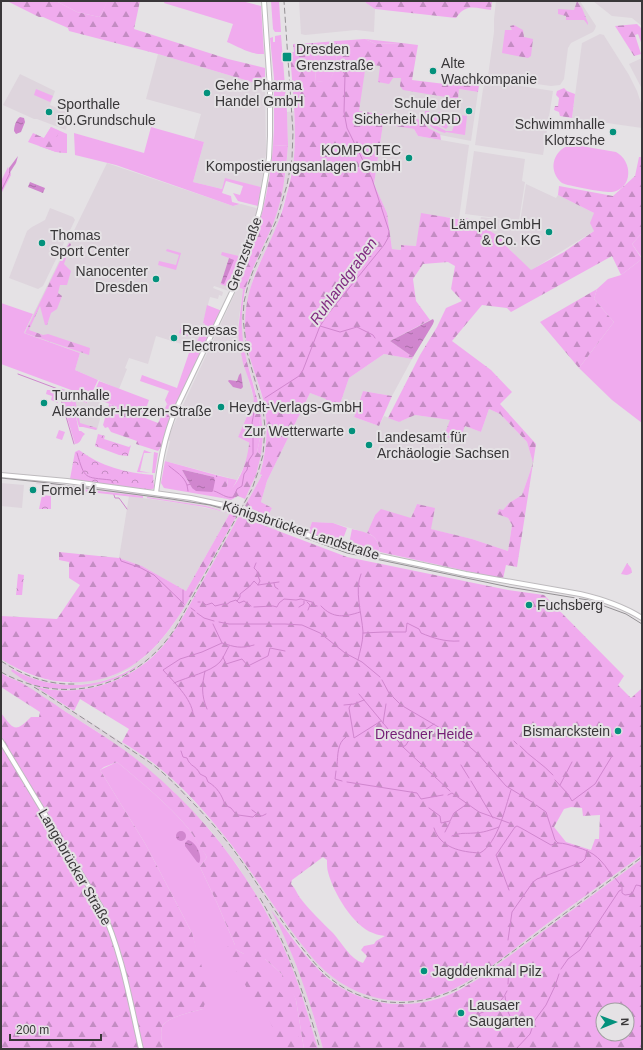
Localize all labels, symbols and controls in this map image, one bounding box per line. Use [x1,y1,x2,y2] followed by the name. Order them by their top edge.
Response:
[296,41,374,73] place label: Dresden Grenzstraße
[281,51,293,63] marker: Dresden Grenzstraße
[441,55,537,87] place label: Alte Wachkompanie
[428,66,438,76] marker: Alte Wachkompanie
[215,77,304,109] place label: Gehe Pharma Handel GmbH
[202,88,212,98] marker: Gehe Pharma Handel GmbH
[354,95,461,127] place label: Schule der Sicherheit NORD
[57,96,156,128] place label: Sporthalle 50.Grundschule
[464,106,474,116] marker: Schule der Sicherheit NORD
[44,107,54,117] marker: Sporthalle 50.Grundschule
[515,116,605,148] place label: Schwimmhalle Klotzsche
[608,127,618,137] marker: Schwimmhalle Klotzsche
[206,142,401,174] place label: KOMPOTEC Kompostierungsanlagen GmbH
[404,153,414,163] marker: KOMPOTEC Kompostierungsanlagen GmbH
[223,215,265,293] street label: Grenzstraße
[451,216,541,248] place label: Lämpel GmbH & Co. KG
[50,227,130,259] place label: Thomas Sport Center
[544,227,554,237] marker: Lämpel GmbH & Co. KG
[306,235,380,327] water label: Ruhlandgraben
[37,238,47,248] marker: Thomas Sport Center
[76,263,148,295] place label: Nanocenter Dresden
[151,274,161,284] marker: Nanocenter Dresden
[182,322,250,354] place label: Renesas Electronics
[169,333,179,343] marker: Renesas Electronics
[52,387,212,419] place label: Turnhalle Alexander-Herzen-Straße
[39,398,49,408] marker: Turnhalle Alexander-Herzen-Straße
[229,399,362,415] place label: Heydt-Verlags-GmbH
[216,402,226,412] marker: Heydt-Verlags-GmbH
[244,423,344,439] place label: Zur Wetterwarte
[347,426,357,436] marker: Zur Wetterwarte
[377,429,509,461] place label: Landesamt für Archäologie Sachsen
[364,440,374,450] marker: Landesamt für Archäologie Sachsen
[41,482,96,498] place label: Formel 4
[28,485,38,495] marker: Formel 4
[220,497,382,563] street label: Königsbrücker Landstraße
[537,597,603,613] place label: Fuchsberg
[524,600,534,610] marker: Fuchsberg
[523,723,610,739] place label: Bismarckstein
[375,726,473,742] park label: Dresdner Heide
[613,726,623,736] marker: Bismarckstein
[35,806,115,928] street label: Langebrücker Straße
[432,963,542,979] place label: Jagddenkmal Pilz
[419,966,429,976] marker: Jagddenkmal Pilz
[469,997,534,1029] place label: Lausaer Saugarten
[595,1002,635,1042] north arrow
[456,1008,466,1018] marker: Lausaer Saugarten
[10,1016,101,1042] scale bar
[619,1018,631,1026] text: N
[16,1023,49,1037] text: 200 m

